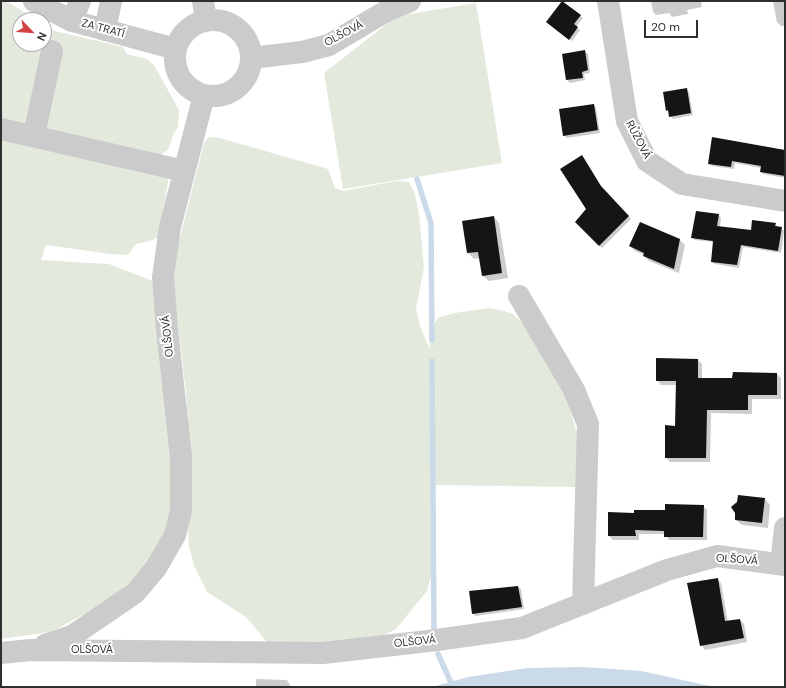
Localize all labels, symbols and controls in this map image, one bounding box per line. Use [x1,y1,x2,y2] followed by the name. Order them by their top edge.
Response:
[12,12,52,52] north arrow
[646,12,700,38] scale bar
[80,17,126,41] street label: ZA TRATÍ
[322,18,366,50] street label: OLŠOVÁ
[651,19,680,35] text: 20 m
[34,30,50,43] text: N
[622,119,654,161] street label: RŮŽOVÁ
[159,314,177,358] street label: OLŠOVÁ
[716,552,758,568] street label: OLŠOVÁ
[393,633,437,651] street label: OLŠOVÁ
[71,643,113,657] street label: OLŠOVÁ

